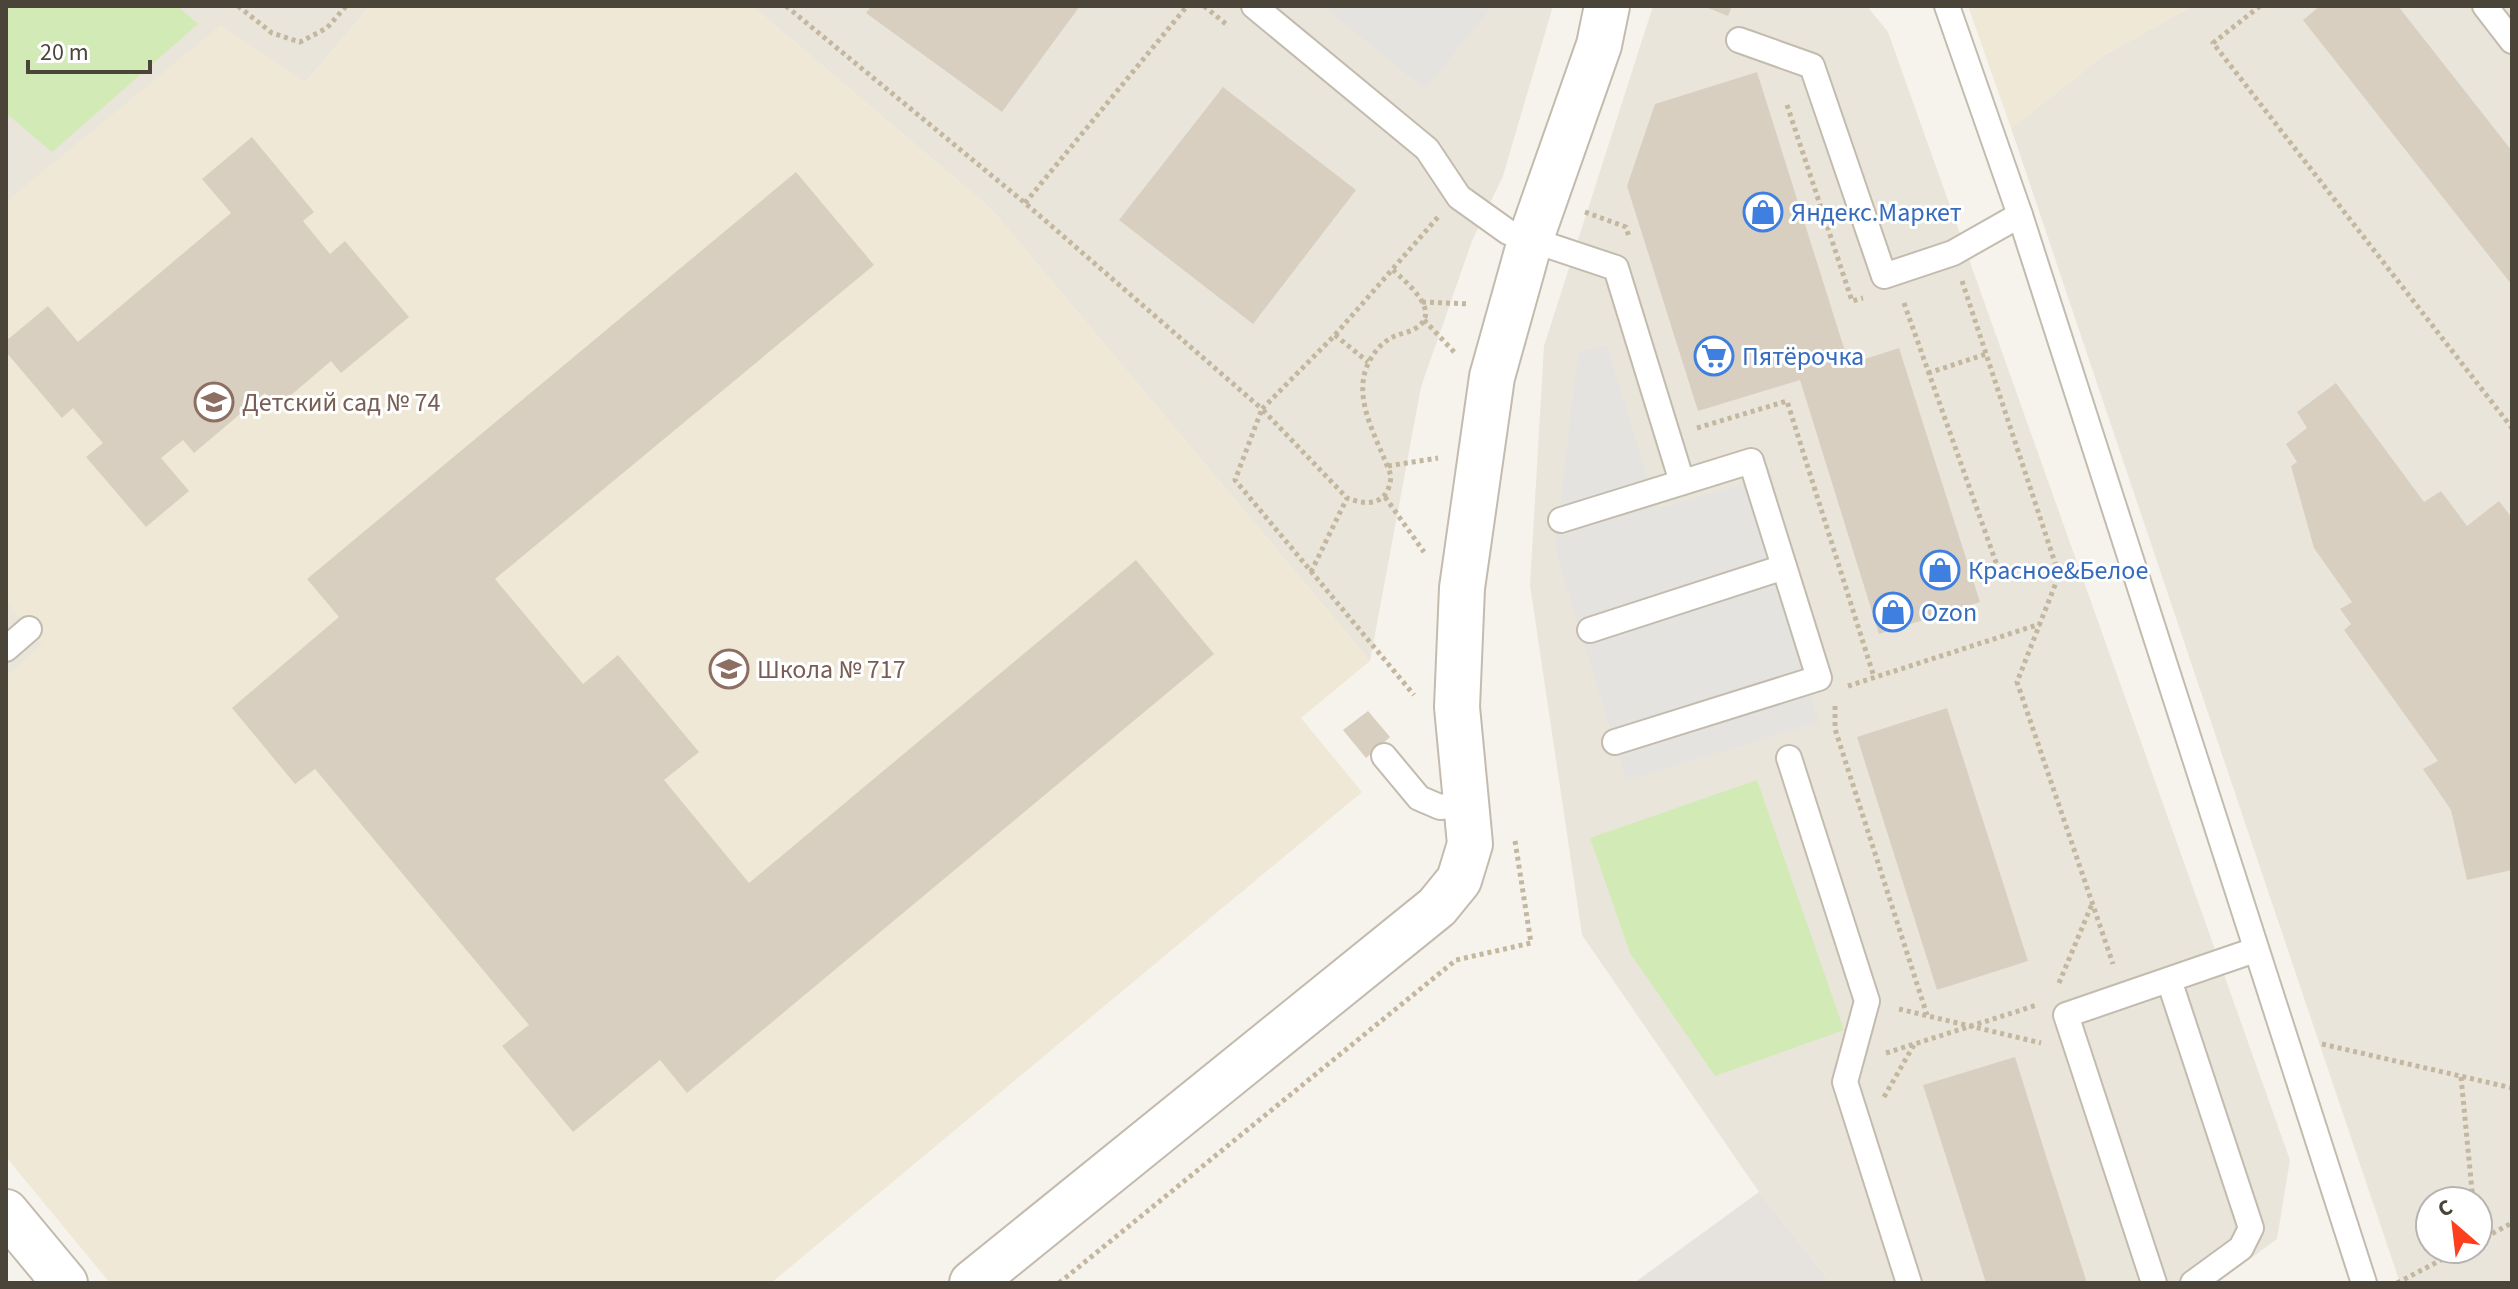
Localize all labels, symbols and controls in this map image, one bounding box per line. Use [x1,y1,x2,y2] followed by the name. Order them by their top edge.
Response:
[28,24,150,74] scale bar
[40,35,89,70] text: 20 m
[1742,191,1784,233] shop icon: Яндекс.Маркет
[1791,194,1962,231] place label: Яндекс.Маркет
[1693,335,1735,377] supermarket icon: Пятёрочка
[1742,338,1864,375] place label: Пятёрочка
[193,381,235,423] school or university icon: Детский сад № 74
[242,384,440,421] place label: Детский сад № 74
[1919,549,1961,591] shop icon: Красное&Белое
[1968,552,2148,589] place label: Красное&Белое
[1872,591,1914,633] shop icon: Ozon
[1921,594,1977,631] place label: Ozon
[708,648,750,690] school or university icon: Школа № 717
[757,651,906,688] place label: Школа № 717
[2414,1185,2494,1265] north arrow
[2432,1191,2458,1225] text: С

